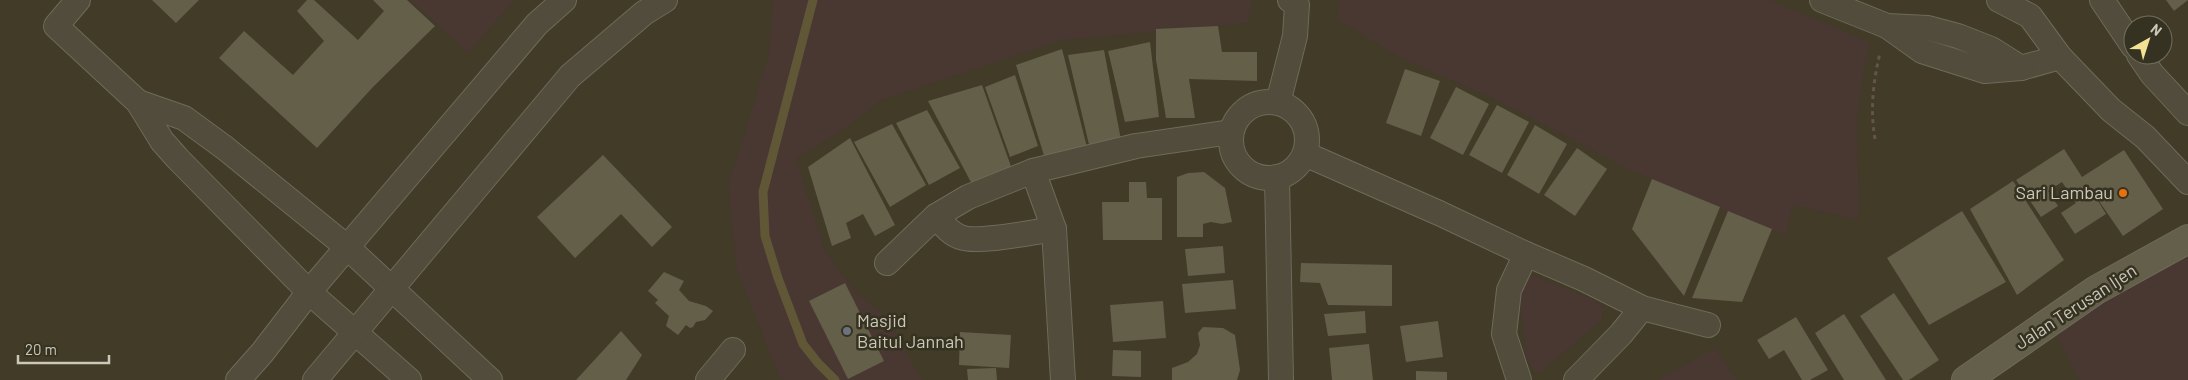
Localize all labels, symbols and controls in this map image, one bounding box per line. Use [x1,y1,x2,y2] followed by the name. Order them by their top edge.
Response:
[2123,15,2173,65] north arrow
[2148,20,2165,39] text: N
[2016,181,2113,203] place label: Sari Lambau
[2117,187,2129,199] marker: Sari Lambau
[2011,259,2140,354] street label: Jalan Terusan Ijen
[857,309,964,352] place label: Masjid Baitul Jannah
[841,325,853,337] marker: Masjid Baitul Jannah
[18,332,109,364] scale bar
[25,340,57,358] text: 20 m

